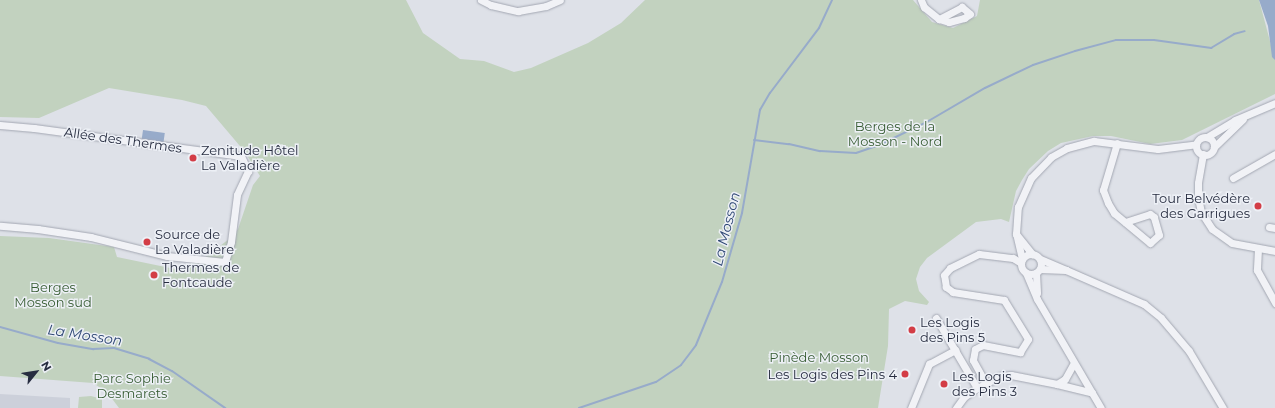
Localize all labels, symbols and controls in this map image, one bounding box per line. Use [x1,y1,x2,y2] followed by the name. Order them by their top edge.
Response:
[848,119,942,150] park label: Berges de la Mosson - Nord
[63,124,183,156] street label: Allée des Thermes
[201,143,298,174] place label: Zenitude Hôtel La Valadière
[188,153,198,163] marker: Zenitude Hôtel La Valadière
[709,190,743,268] water label: La Mosson
[1152,191,1250,222] place label: Tour Belvédère des Garrigues
[1253,201,1263,211] marker: Tour Belvédère des Garrigues
[155,227,234,258] place label: Source de La Valadière
[142,237,152,247] marker: Source de La Valadière
[162,260,239,291] place label: Thermes de Fontcaude
[149,270,159,280] marker: Thermes de Fontcaude
[14,280,92,311] park label: Berges Mosson sud
[920,315,985,346] place label: Les Logis des Pins 5
[46,321,124,349] water label: La Mosson
[907,325,917,335] marker: Les Logis des Pins 5
[769,349,869,365] park label: Pinède Mosson
[16,352,56,392] north arrow
[38,359,55,373] text: N
[768,366,897,382] place label: Les Logis des Pins 4
[900,369,910,379] marker: Les Logis des Pins 4
[952,369,1017,400] place label: Les Logis des Pins 3
[93,371,171,402] park label: Parc Sophie Desmarets
[939,379,949,389] marker: Les Logis des Pins 3

